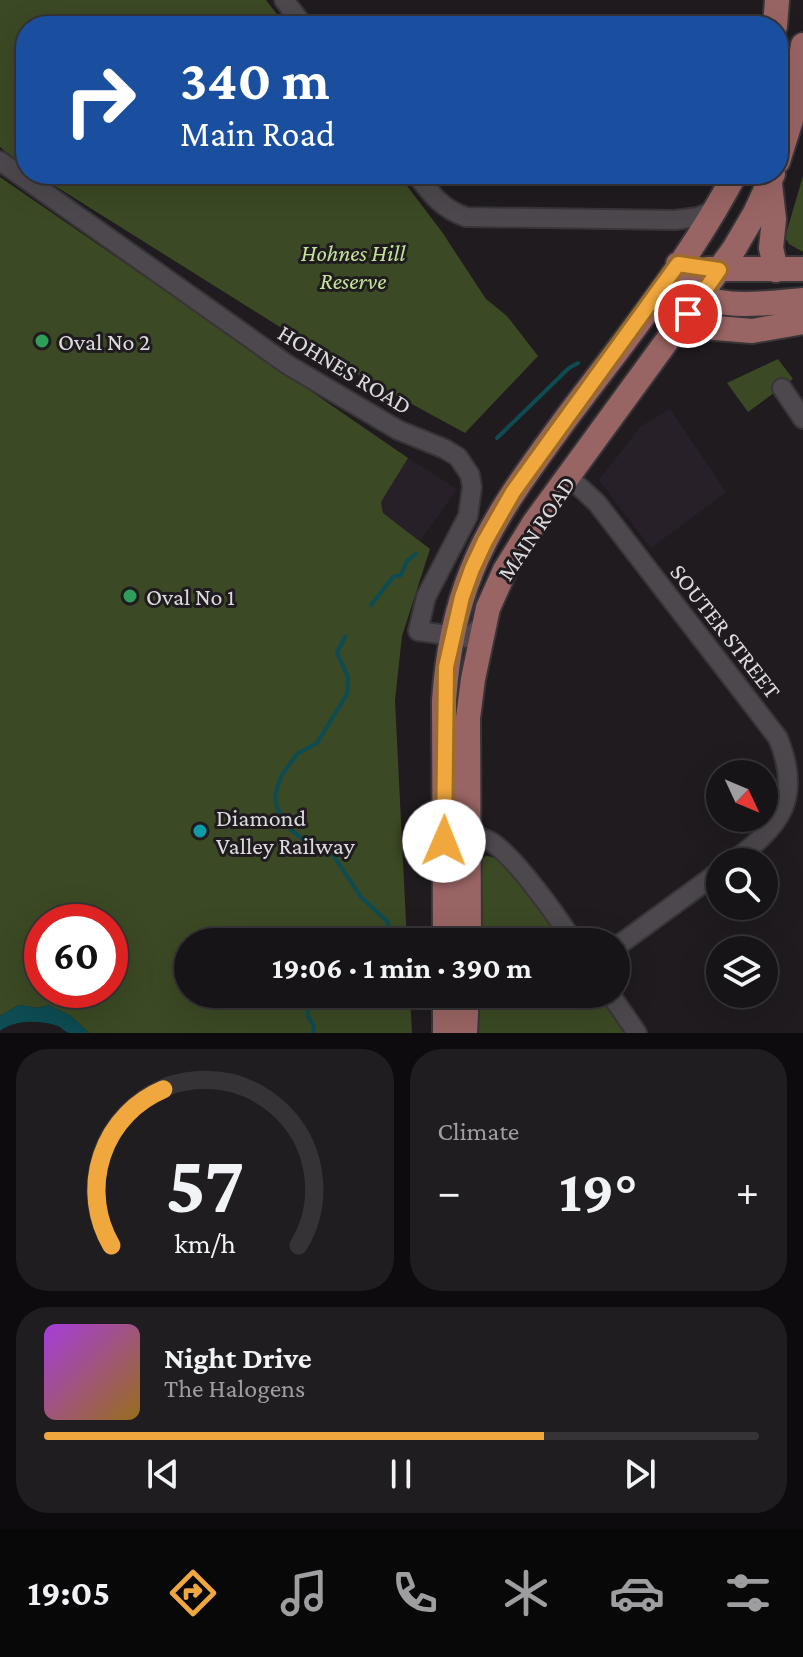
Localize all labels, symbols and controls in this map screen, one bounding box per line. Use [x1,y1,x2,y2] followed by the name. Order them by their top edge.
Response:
[48,48,152,152] icon: right
[180,49,330,111] text: 340 m
[180,114,335,154] text: Main Road
[301,239,406,294] park label: Hohnes Hill Reserve
[654,280,722,348] pin
[666,292,710,336] icon: arrive
[273,319,417,419] street label: HOHNES ROAD
[58,328,150,355] place label: Oval No 2
[33,332,51,350] marker: Oval No 2
[491,471,581,585] street label: MAIN ROAD
[665,558,787,704] street label: SOUTER STREET
[146,583,235,610] place label: Oval No 1
[121,587,139,605] marker: Oval No 1
[706,760,778,832] north arrow
[706,760,778,1008] map controls
[402,799,486,883] position arrow
[216,804,356,859] place label: Diamond Valley Railway
[191,822,209,840] marker: Diamond Valley Railway
[706,848,778,920] button: search
[24,904,128,1008] speed limit sign: 60
[706,936,778,1008] button: layers
[272,951,532,984] text: 19:06 · 1 min · 390 m
[438,1117,519,1146] text: Climate
[165,1137,244,1230] text: 57
[559,1157,638,1224] text: 19°
[438,1167,461,1215] text: −
[736,1167,759,1215] text: +
[174,1227,236,1259] text: km/h
[164,1341,312,1374] text: Night Drive
[164,1374,305,1403] text: The Halogens
[141,1452,185,1496] icon: previous
[379,1452,423,1496] icon: pause
[618,1452,662,1496] icon: next
[165,1565,221,1621] icon: directions
[276,1565,332,1621] icon: music
[387,1565,443,1621] icon: phone
[498,1565,554,1621] icon: climate
[609,1565,665,1621] icon: car
[720,1565,776,1621] icon: filters
[27,1573,110,1613] text: 19:05

